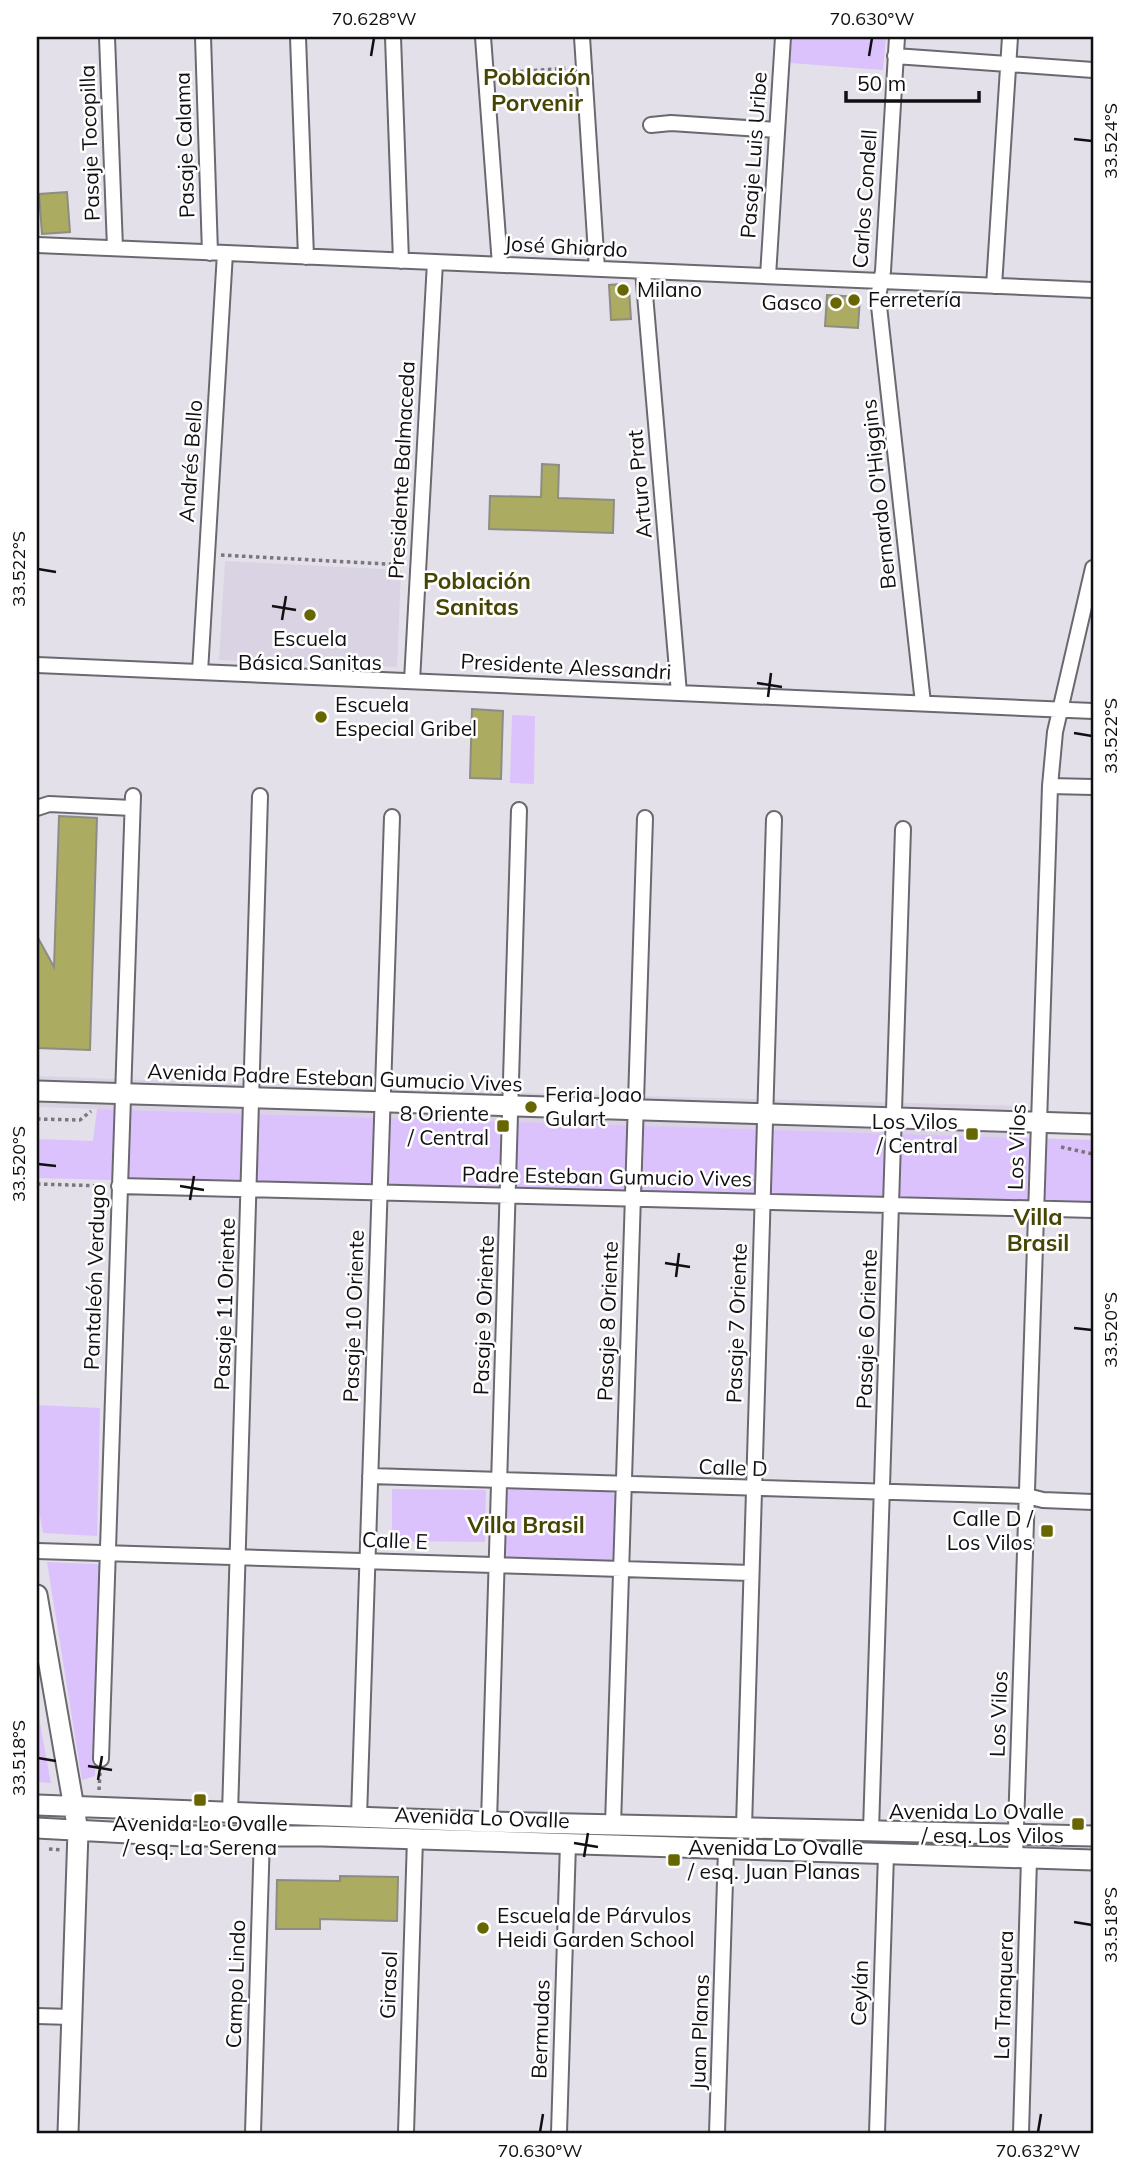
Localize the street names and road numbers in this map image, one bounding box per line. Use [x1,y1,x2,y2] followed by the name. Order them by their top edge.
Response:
[73,65,105,222] street label: Pasaje Tocopilla
[734,71,772,239] street label: Pasaje Luis Uribe
[168,72,200,218] street label: Pasaje Calama
[846,129,882,269] street label: Carlos Condell
[504,230,628,262] street label: José Ghiardo
[382,360,420,579] street label: Presidente Balmaceda
[855,398,901,590] street label: Bernardo O'Higgins
[173,399,207,523] street label: Andrés Bello
[621,429,657,539] street label: Arturo Prat
[460,647,672,685] street label: Presidente Alessandri
[147,1057,523,1097] street label: Avenida Padre Esteban Gumucio Vives
[1002,1103,1030,1191] street label: Los Vilos
[462,1160,752,1192] street label: Padre Esteban Gumucio Vives
[78,1184,110,1370] street label: Pantaleón Verdugo
[208,1217,240,1391] street label: Pasaje 11 Oriente
[337,1229,369,1403] street label: Pasaje 10 Oriente
[467,1235,499,1395] street label: Pasaje 9 Oriente
[591,1241,623,1401] street label: Pasaje 8 Oriente
[720,1243,752,1403] street label: Pasaje 7 Oriente
[850,1249,882,1409] street label: Pasaje 6 Oriente
[698,1453,768,1481] street label: Calle D
[362,1526,428,1554] street label: Calle E
[984,1670,1012,1758] street label: Los Vilos
[394,1801,570,1833] street label: Avenida Lo Ovalle
[220,1919,250,2049] street label: Campo Lindo
[988,1930,1018,2060] street label: La Tranquera
[374,1951,402,2019] street label: Girasol
[845,1960,873,2026] street label: Ceylán
[684,1974,714,2090] street label: Juan Planas
[525,1979,555,2079] street label: Bermudas

